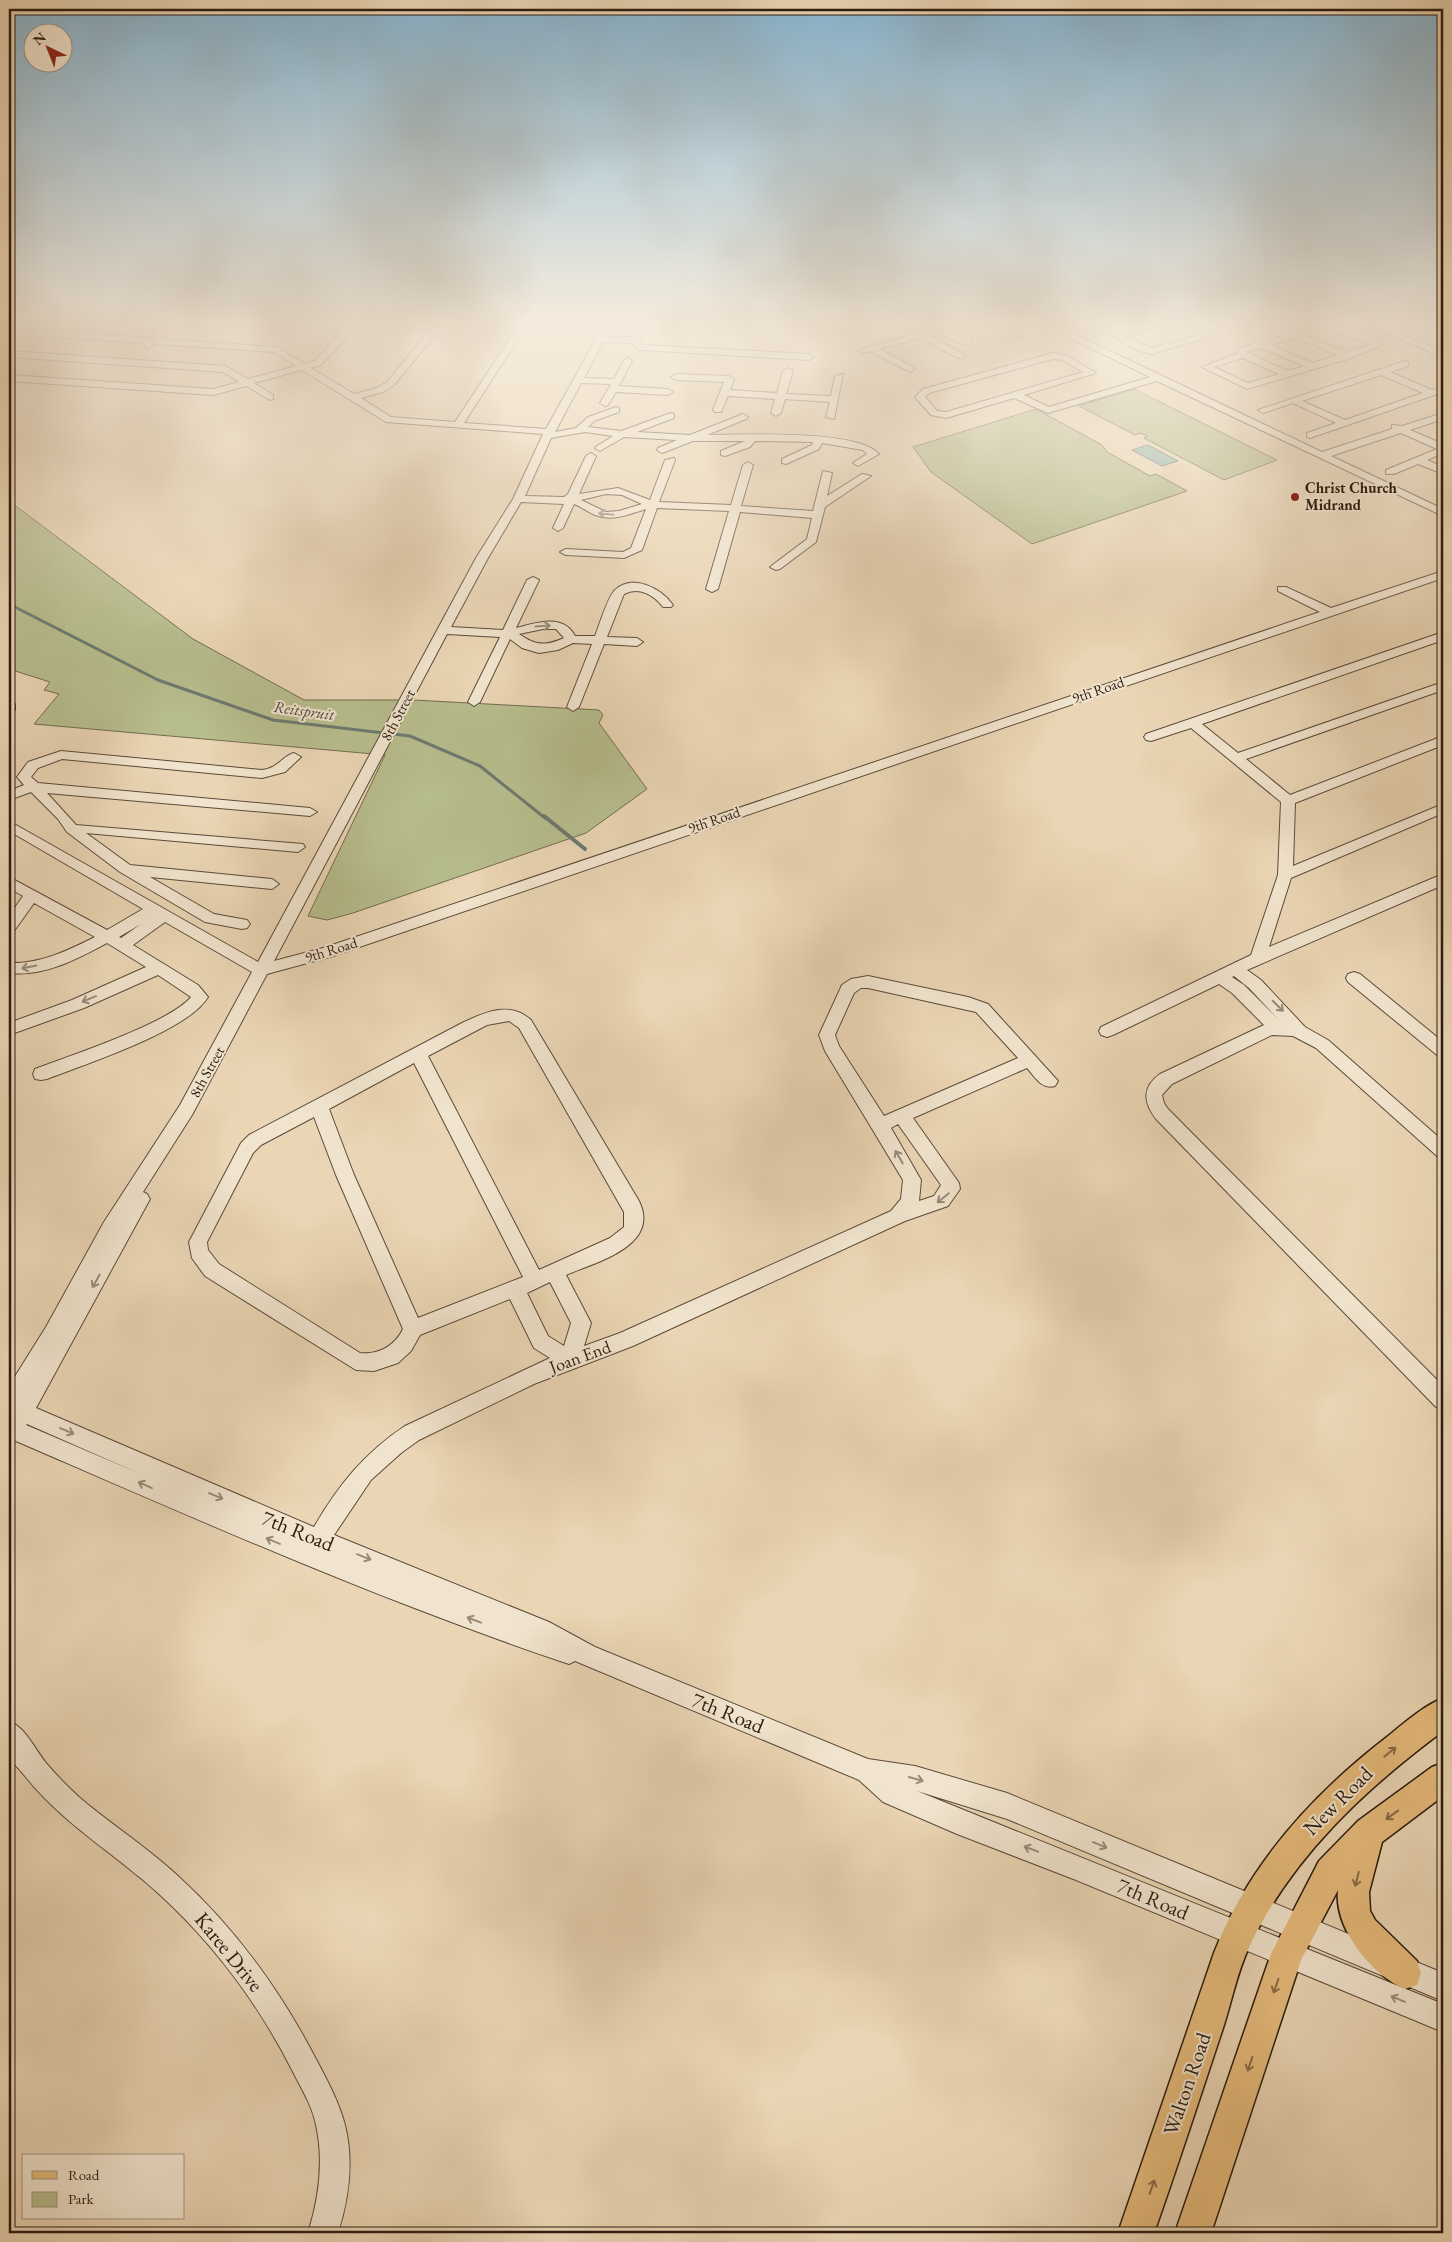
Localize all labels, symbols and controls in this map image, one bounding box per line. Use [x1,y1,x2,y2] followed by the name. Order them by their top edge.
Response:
[22,22,72,72] north arrow
[29,28,50,49] text: N
[1305,478,1398,514] place label: Christ Church Midrand
[1289,491,1301,503] marker: Christ Church Midrand
[599,509,615,519] one-way arrow
[534,621,550,630] one-way arrow
[1069,672,1127,707] street label: 9th Road
[376,686,419,744] street label: 8th Street
[272,696,337,725] water label: Reitspruit
[685,802,743,837] street label: 9th Road
[302,932,360,967] street label: 9th Road
[22,963,38,972] one-way arrow
[82,995,97,1005] one-way arrow
[1271,1000,1284,1012] one-way arrow
[185,1043,228,1101] street label: 8th Street
[894,1150,904,1165] one-way arrow
[937,1193,950,1204] one-way arrow
[90,1273,100,1287] one-way arrow
[544,1335,615,1379] street label: Joan End
[59,1427,74,1437] one-way arrow
[138,1479,153,1489] one-way arrow
[208,1491,223,1501] one-way arrow
[258,1504,339,1557] street label: 7th Road
[266,1535,281,1545] one-way arrow
[356,1554,371,1563] one-way arrow
[467,1615,482,1624] one-way arrow
[688,1686,769,1739] street label: 7th Road
[1383,1747,1396,1758] one-way arrow
[1297,1760,1378,1841] street label: New Road
[908,1775,924,1784] one-way arrow
[1385,1810,1399,1820] one-way arrow
[1092,1841,1107,1850] one-way arrow
[1023,1844,1038,1853] one-way arrow
[1113,1871,1194,1926] street label: 7th Road
[1352,1871,1361,1887] one-way arrow
[189,1906,270,1997] street label: Karee Drive
[1271,1978,1281,1994] one-way arrow
[1391,1994,1406,2004] one-way arrow
[1156,2029,1217,2139] street label: Walton Road
[1244,2056,1254,2072] one-way arrow
[22,2154,185,2220] legend
[68,2165,100,2184] text: Road
[1147,2179,1157,2195] one-way arrow
[68,2189,95,2208] text: Park

